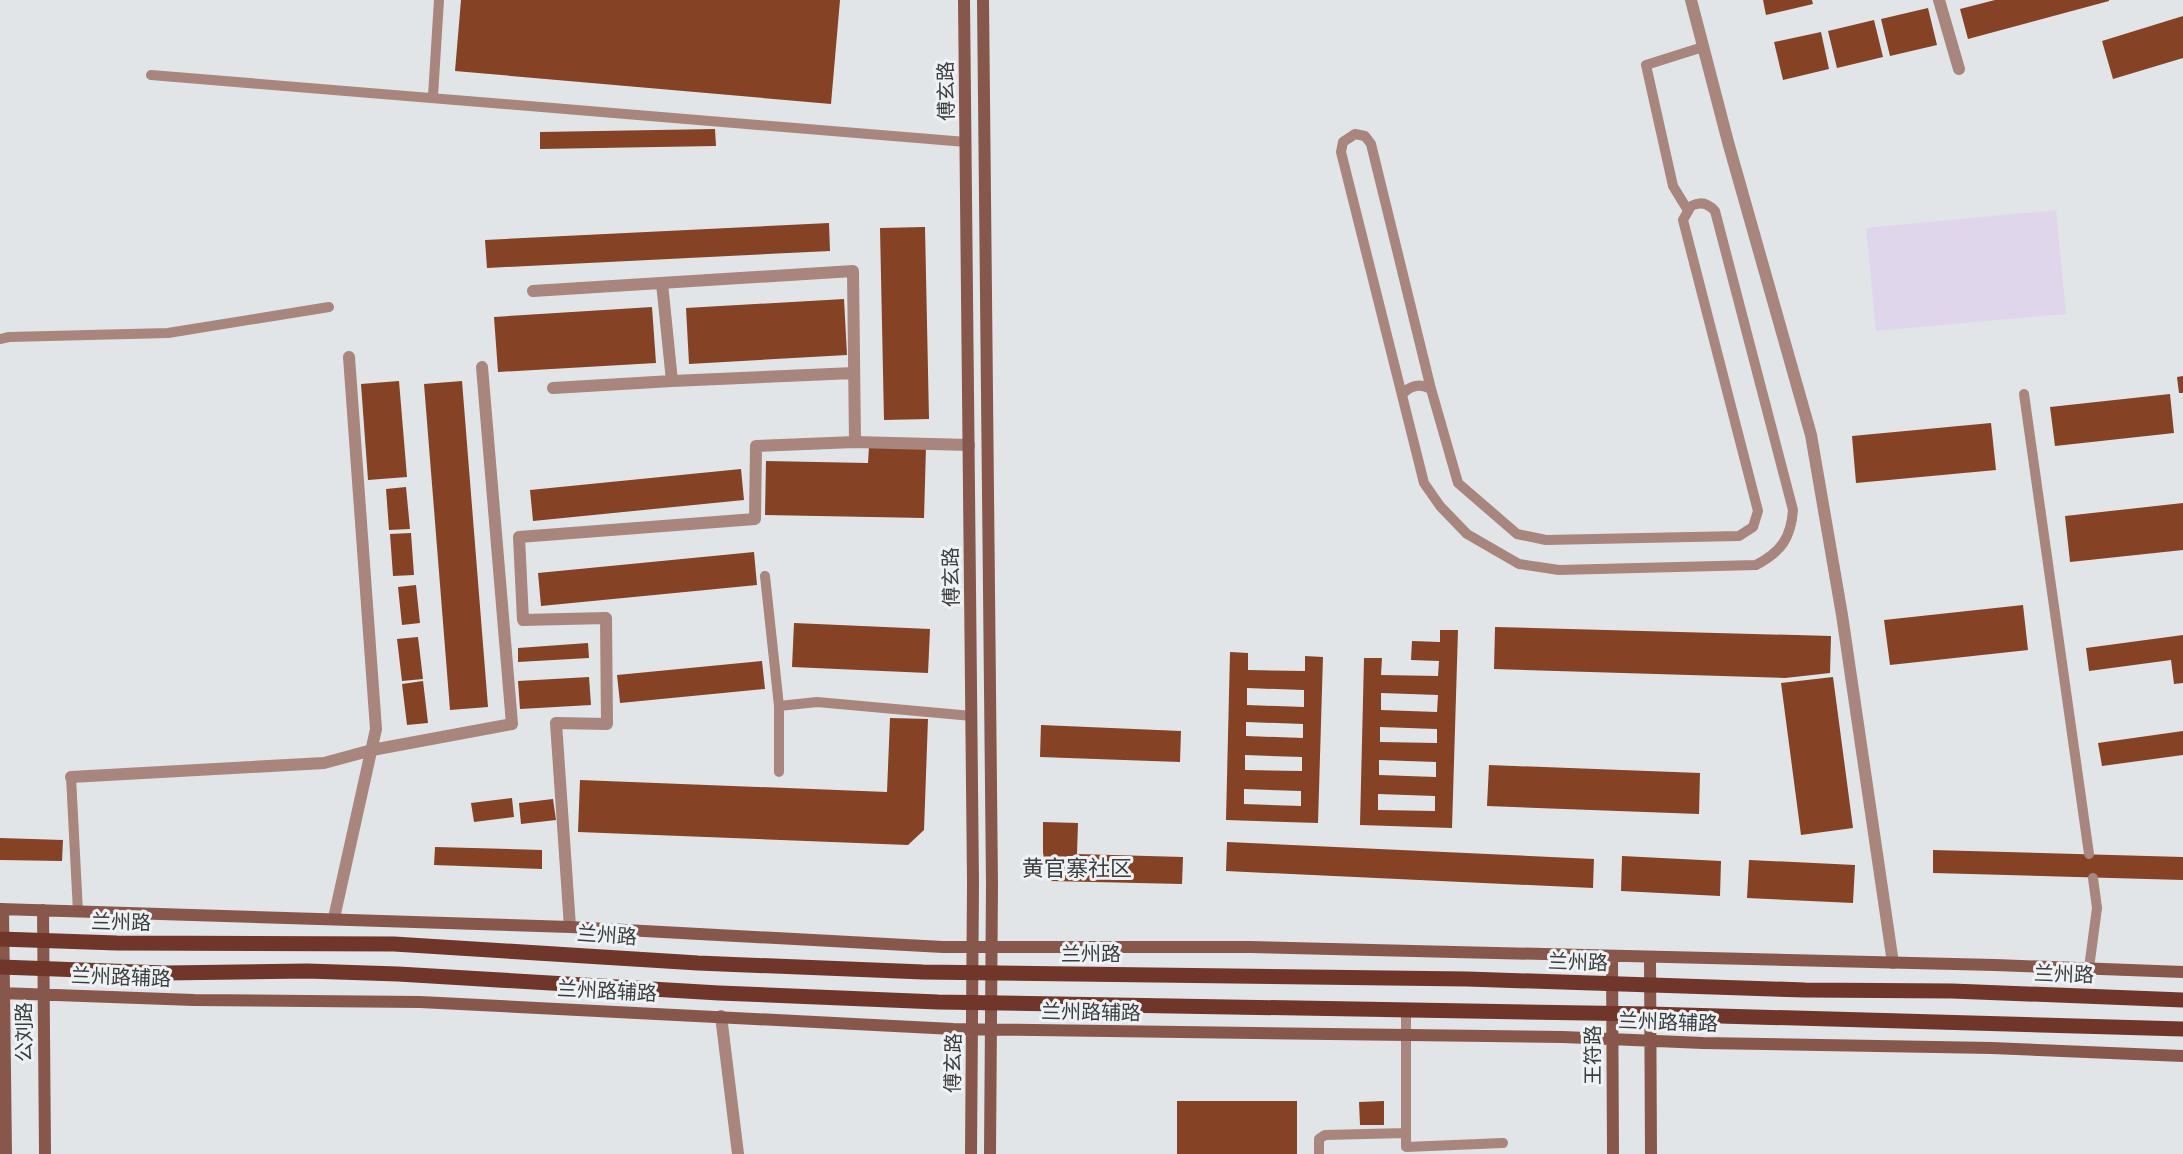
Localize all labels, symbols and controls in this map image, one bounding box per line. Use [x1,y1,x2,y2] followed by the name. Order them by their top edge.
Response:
[933,61,959,121] street label: 傅玄路
[938,547,964,607] street label: 傅玄路
[1022,855,1132,882] district label: 黄官寨社区
[91,909,151,935] street label: 兰州路
[576,921,638,949] street label: 兰州路
[1061,942,1121,966] street label: 兰州路
[1548,949,1608,975] street label: 兰州路
[2034,961,2094,987] street label: 兰州路
[71,963,171,991] street label: 兰州路辅路
[556,976,658,1006] street label: 兰州路辅路
[1041,999,1141,1025] street label: 兰州路辅路
[12,1002,36,1062] street label: 公刘路
[1618,1008,1718,1036] street label: 兰州路辅路
[1581,1025,1605,1085] street label: 王符路
[940,1033,966,1093] street label: 傅玄路

